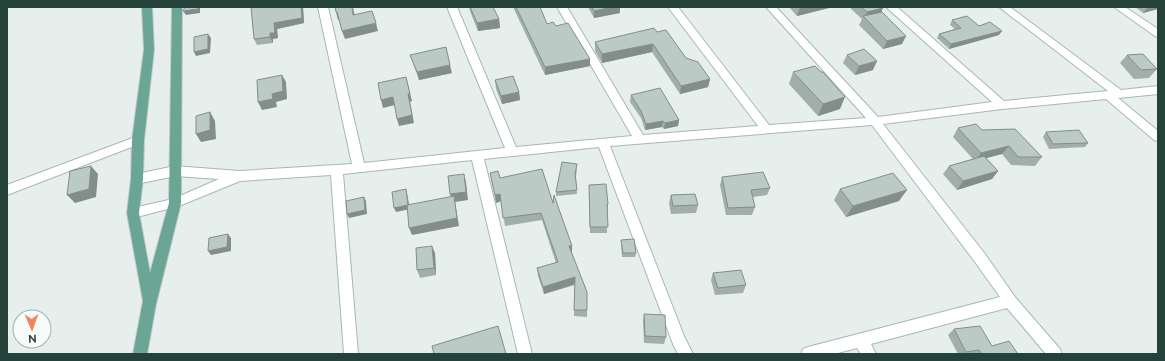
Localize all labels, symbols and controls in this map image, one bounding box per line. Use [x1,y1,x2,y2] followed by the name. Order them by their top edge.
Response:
[12,309,52,349] north arrow
[28,332,37,345] text: N

